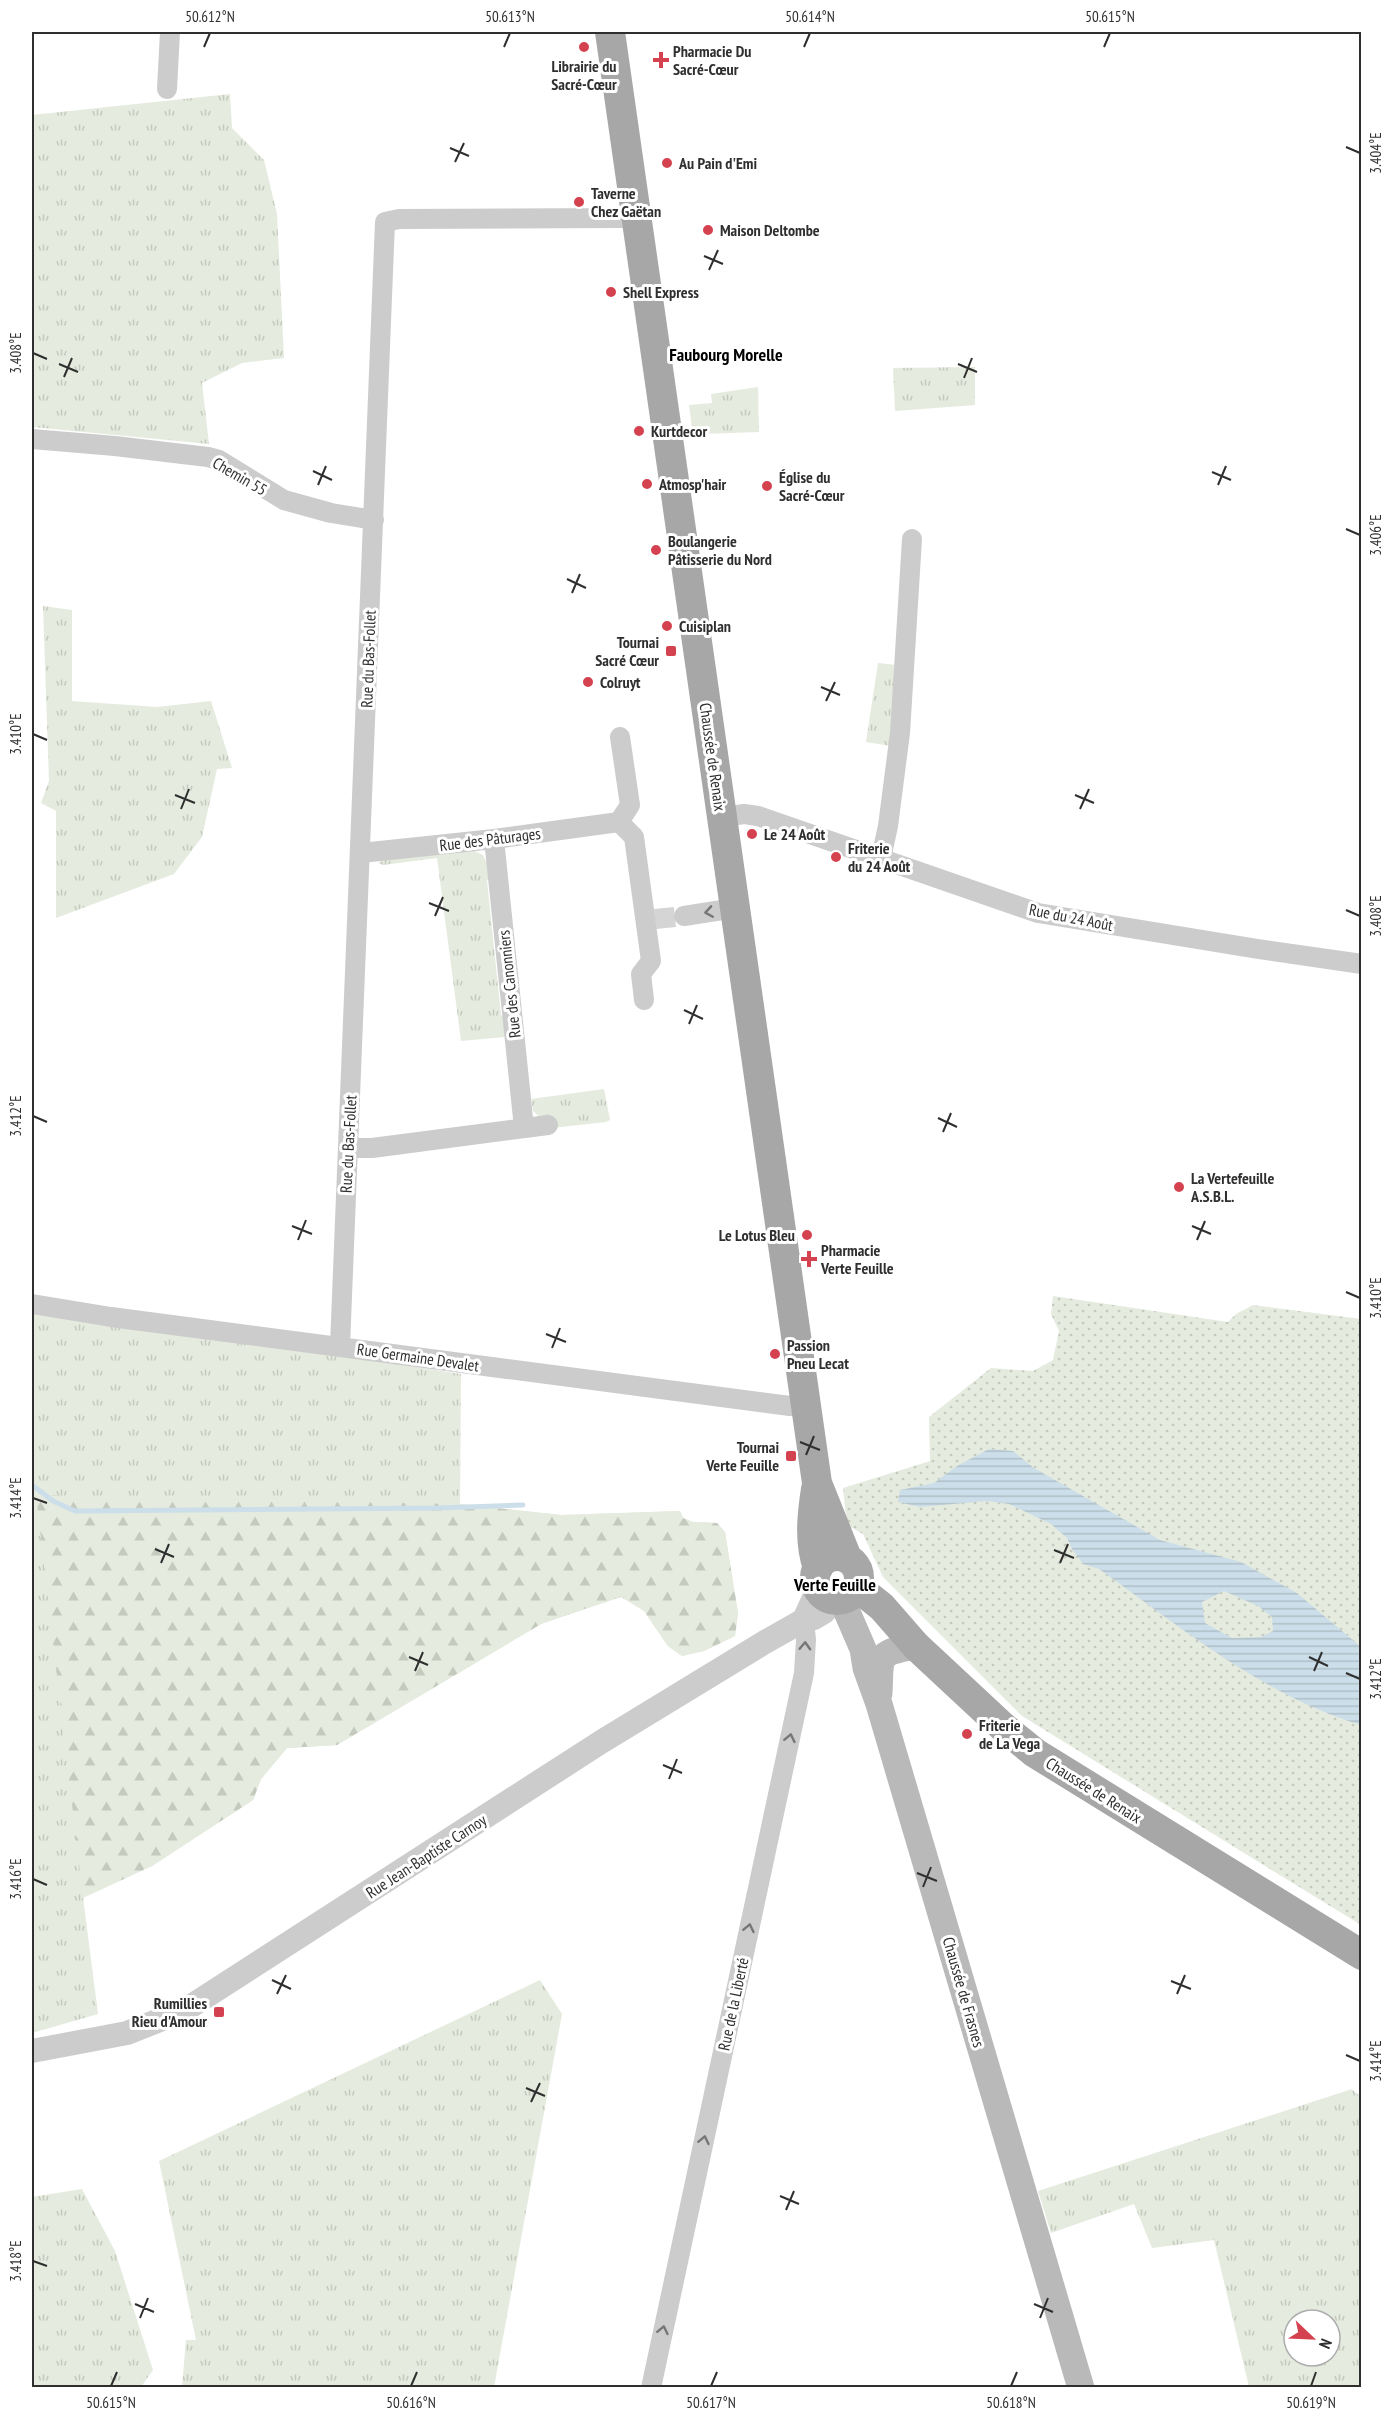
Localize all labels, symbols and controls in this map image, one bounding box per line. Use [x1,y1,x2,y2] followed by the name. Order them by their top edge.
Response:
[185,7,235,26] text: 50.612°N
[485,7,535,26] text: 50.613°N
[785,7,835,26] text: 50.614°N
[1085,7,1135,26] text: 50.615°N
[577,40,591,54] marker: Librairie du Sacré-Cœur
[673,41,751,79] place label: Pharmacie Du Sacré-Cœur
[654,53,668,67] marker: Pharmacie Du Sacré-Cœur
[551,56,617,94] place label: Librairie du Sacré-Cœur
[1366,132,1385,174] text: 3.404°E
[678,153,757,173] place label: Au Pain d'Emi
[660,156,674,170] marker: Au Pain d'Emi
[591,183,661,221] place label: Taverne Chez Gaëtan
[572,195,586,209] marker: Taverne Chez Gaëtan
[720,220,820,240] place label: Maison Deltombe
[701,223,715,237] marker: Maison Deltombe
[623,282,699,302] place label: Shell Express
[604,285,618,299] marker: Shell Express
[6,332,25,374] text: 3.408°E
[669,343,783,366] district label: Faubourg Morelle
[651,421,707,441] place label: Kurtdecor
[632,424,646,438] marker: Kurtdecor
[209,452,271,500] street label: Chemin 55
[779,467,845,505] place label: Église du Sacré-Cœur
[658,474,727,494] place label: Atmosp'hair
[640,477,654,491] marker: Atmosp'hair
[760,479,774,493] marker: Église du Sacré-Cœur
[1366,514,1385,556] text: 3.406°E
[668,531,772,569] place label: Boulangerie Pâtisserie du Nord
[649,543,663,557] marker: Boulangerie Pâtisserie du Nord
[356,609,380,708] street label: Rue du Bas-Follet
[679,616,731,636] place label: Cuisiplan
[660,619,674,633] marker: Cuisiplan
[595,632,659,670] place label: Tournai Sacré Cœur
[664,644,678,658] marker: Tournai Sacré Cœur
[600,672,641,692] place label: Colruyt
[581,675,595,689] marker: Colruyt
[696,702,731,813] street label: Chaussée de Renaix
[6,713,25,755] text: 3.410°E
[438,823,542,855] street label: Rue des Pâturages
[764,824,826,844] place label: Le 24 Août
[745,827,759,841] marker: Le 24 Août
[848,838,911,876] place label: Friterie du 24 Août
[829,850,843,864] marker: Friterie du 24 Août
[1366,895,1385,937] text: 3.408°E
[1027,899,1115,935] street label: Rue du 24 Août
[705,905,715,918] one-way arrow
[493,929,525,1039] street label: Rue des Canonniers
[335,1094,361,1193] street label: Rue du Bas-Follet
[6,1095,25,1137] text: 3.412°E
[1190,1168,1274,1206] place label: La Vertefeuille A.S.B.L.
[1172,1180,1186,1194] marker: La Vertefeuille A.S.B.L.
[719,1225,795,1245] place label: Le Lotus Bleu
[800,1228,814,1242] marker: Le Lotus Bleu
[820,1240,894,1278] place label: Pharmacie Verte Feuille
[802,1252,816,1266] marker: Pharmacie Verte Feuille
[1366,1277,1385,1319] text: 3.410°E
[787,1335,849,1373] place label: Passion Pneu Lecat
[356,1339,481,1376] street label: Rue Germaine Devalet
[768,1347,782,1361] marker: Passion Pneu Lecat
[705,1437,779,1475] place label: Tournai Verte Feuille
[784,1449,798,1463] marker: Tournai Verte Feuille
[6,1477,25,1519] text: 3.414°E
[793,1573,876,1596] district label: Verte Feuille
[799,1642,811,1651] one-way arrow
[1366,1658,1385,1700] text: 3.412°E
[979,1715,1040,1753] place label: Friterie de La Vega
[960,1727,974,1741] marker: Friterie de La Vega
[783,1733,796,1743] one-way arrow
[1042,1753,1146,1828] street label: Chaussée de Renaix
[362,1810,490,1902] street label: Rue Jean-Baptiste Carnoy
[6,1858,25,1900] text: 3.416°E
[742,1924,755,1934] one-way arrow
[939,1935,989,2049] street label: Chaussée de Frasnes
[713,1956,753,2052] street label: Rue de la Liberté
[132,1993,207,2031] place label: Rumillies Rieu d'Amour
[212,2005,226,2019] marker: Rumillies Rieu d'Amour
[1366,2040,1385,2082] text: 3.414°E
[697,2135,710,2145] one-way arrow
[6,2240,25,2282] text: 3.418°E
[1282,2308,1342,2368] north arrow
[656,2326,669,2336] one-way arrow
[1315,2336,1337,2352] text: N
[86,2393,136,2412] text: 50.615°N
[386,2393,436,2412] text: 50.616°N
[686,2393,736,2412] text: 50.617°N
[986,2393,1036,2412] text: 50.618°N
[1286,2393,1336,2412] text: 50.619°N

